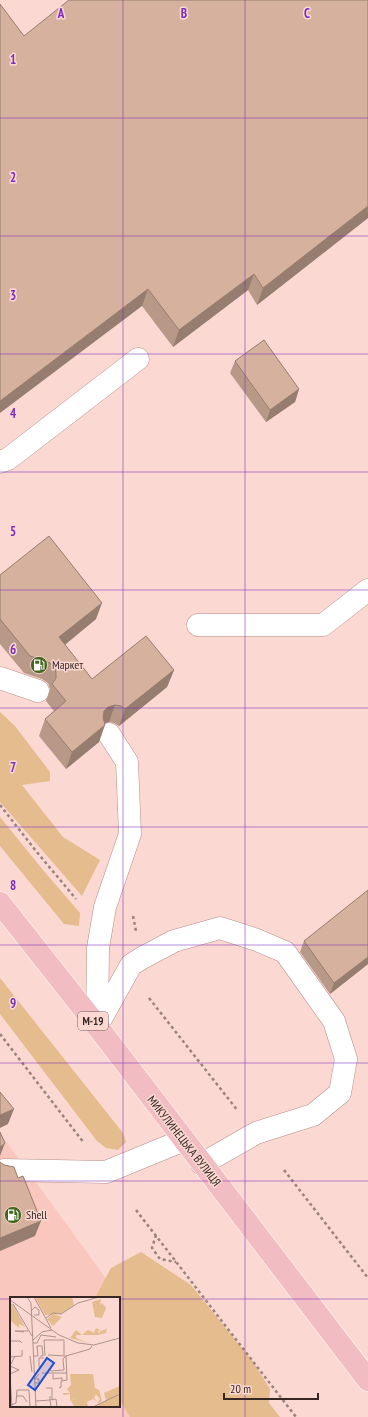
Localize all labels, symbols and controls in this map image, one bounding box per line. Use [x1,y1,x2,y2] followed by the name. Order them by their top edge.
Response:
[57,5,65,22] text: A
[181,5,187,22] text: B
[304,5,310,22] text: C
[10,51,16,68] text: 1
[10,169,16,186] text: 2
[10,287,16,304] text: 3
[10,405,17,422] text: 4
[10,523,16,540] text: 5
[10,641,16,658] text: 6
[29,655,49,675] fuel station icon: Маркет
[52,657,83,672] place label: Маркет
[10,759,16,776] text: 7
[10,877,16,894] text: 8
[10,995,16,1012] text: 9
[78,1012,108,1030] road number: М-19
[144,1092,224,1189] street label: МИКУЛИНЕЦЬКА ВУЛИЦЯ
[3,1205,23,1225] fuel station icon: Shell
[26,1207,47,1222] place label: Shell
[10,1297,120,1407] inset map
[224,1375,318,1401] scale bar
[230,1381,251,1396] text: 20 m

